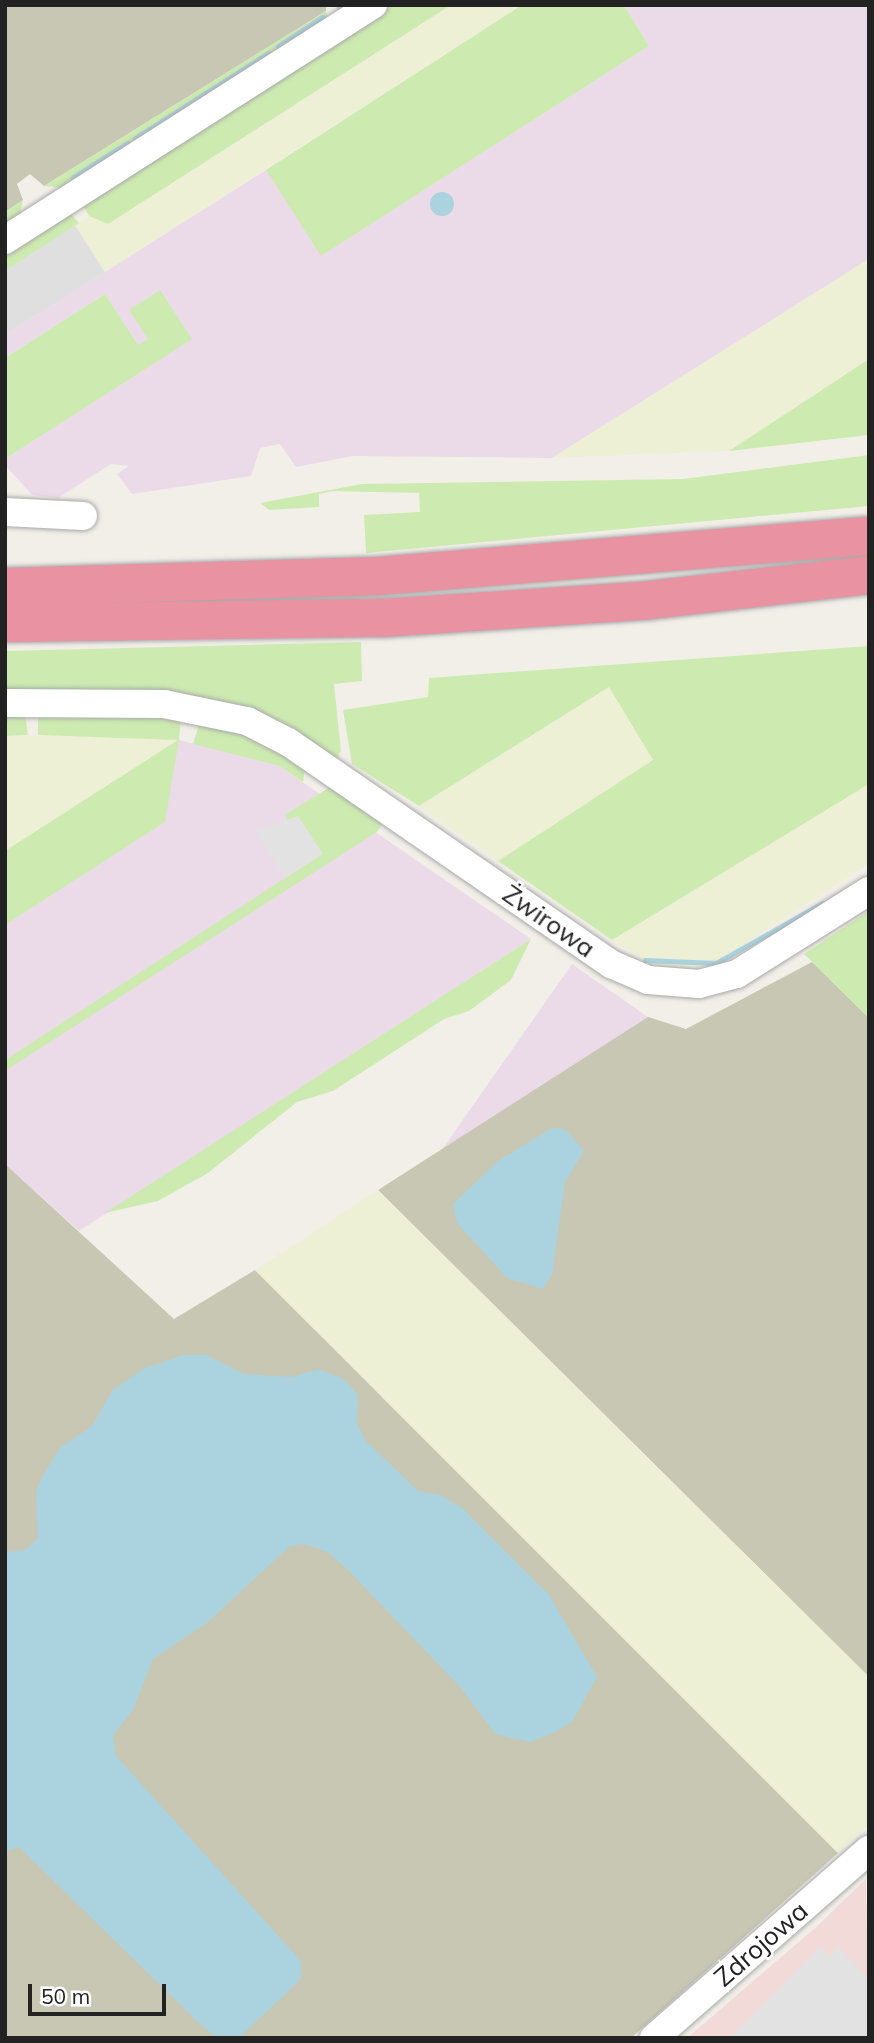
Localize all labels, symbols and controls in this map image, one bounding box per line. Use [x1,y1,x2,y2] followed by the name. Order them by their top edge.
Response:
[497,878,601,964] street label: Żwirowa
[708,1895,814,1993] street label: Zdrojowa
[32,1969,170,2013] scale bar
[41,1983,90,2009] text: 50 m

